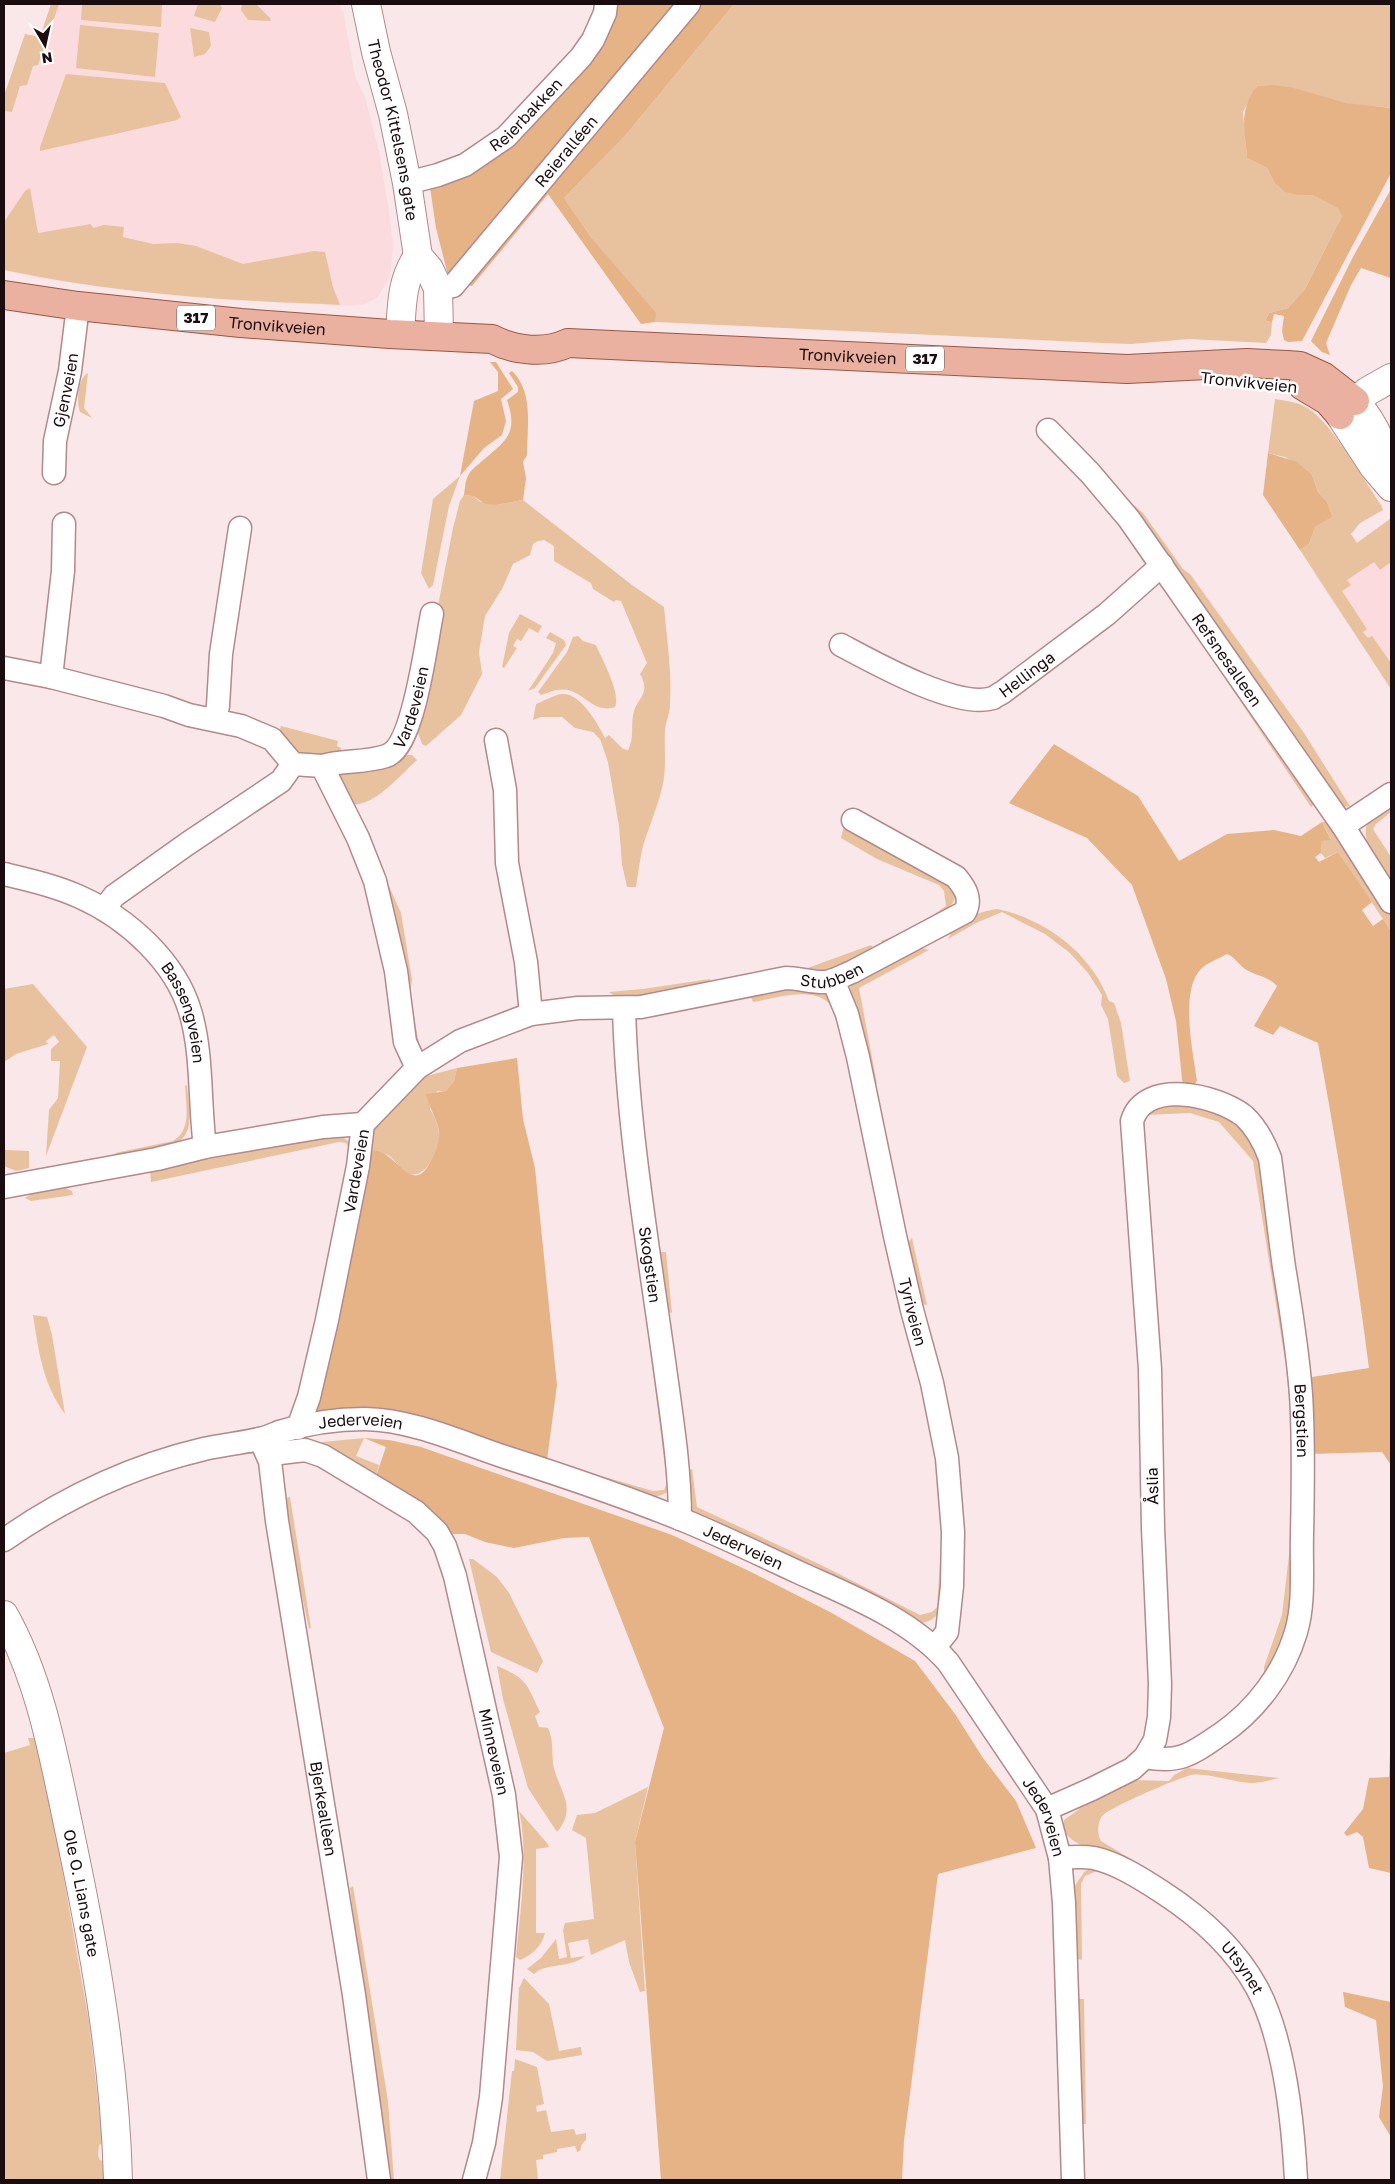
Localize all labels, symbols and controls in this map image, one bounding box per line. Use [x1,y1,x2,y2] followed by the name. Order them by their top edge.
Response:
[20,20,70,70] north arrow
[364,38,423,222] street label: Theodor Kittelsens gate
[41,49,54,68] text: N
[485,74,566,156] street label: Reierbakken
[530,111,602,191] street label: Reieralléen
[177,306,215,330] road number: 317
[228,312,327,339] street label: Tronvikveien
[799,344,897,368] street label: Tronvikveien
[906,346,944,372] road number: 317
[48,352,82,429] street label: Gjenveien
[1199,367,1299,397] street label: Tronvikveien
[1188,609,1267,710] street label: Refsnesalleen
[995,647,1059,702] street label: Hellinga
[389,664,433,752] street label: Vardeveien
[157,958,209,1064] street label: Bassengveien
[799,958,867,992] street label: Stubben
[339,1127,373,1215] street label: Vardeveien
[635,1225,666,1304] street label: Skogstien
[895,1276,931,1348] street label: Tyriveien
[1290,1383,1313,1458] street label: Bergstien
[317,1409,405,1433] street label: Jederveien
[1142,1467,1162,1505] street label: Åslia
[700,1520,786,1574] street label: Jederveien
[475,1707,514,1797] street label: Minneveien
[306,1760,341,1858] street label: Bjerkeallèen
[1018,1773,1069,1859] street label: Jederveien
[59,1827,104,1959] street label: Ole O. Lians gate
[1217,1937,1268,1998] street label: Utsynet

